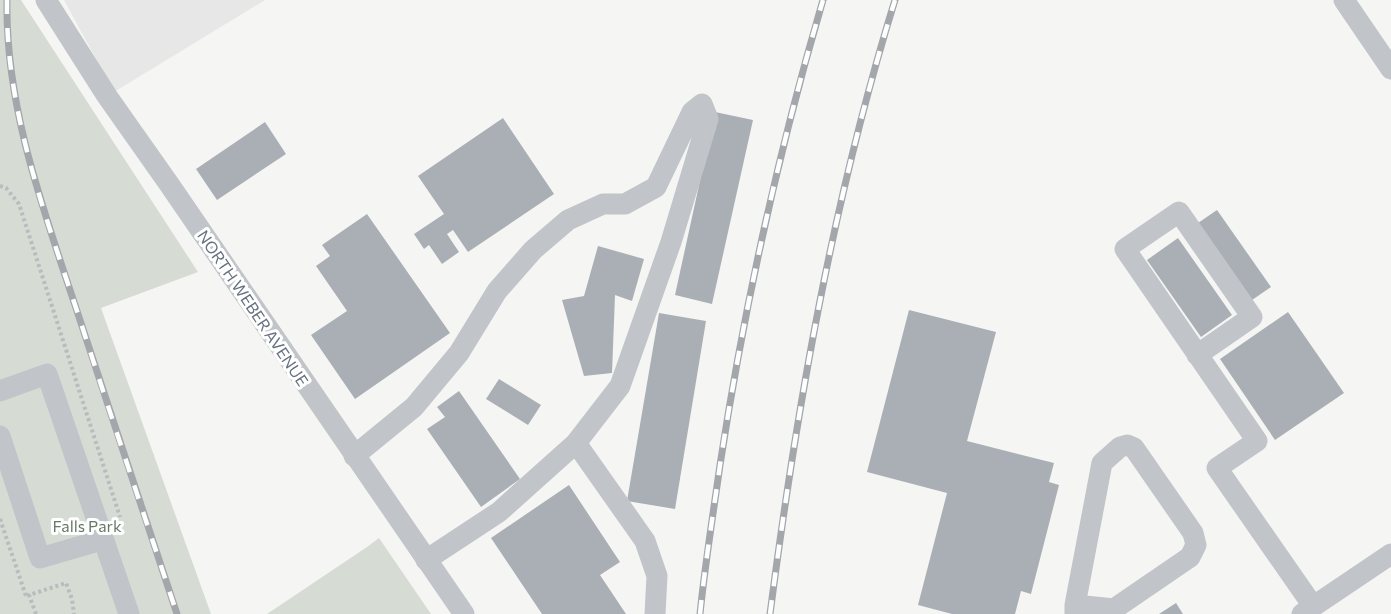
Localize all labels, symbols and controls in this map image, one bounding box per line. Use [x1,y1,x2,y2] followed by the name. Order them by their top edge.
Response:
[194,226,313,389] street label: NORTH WEBER AVENUE
[52,516,122,535] park label: Falls Park

